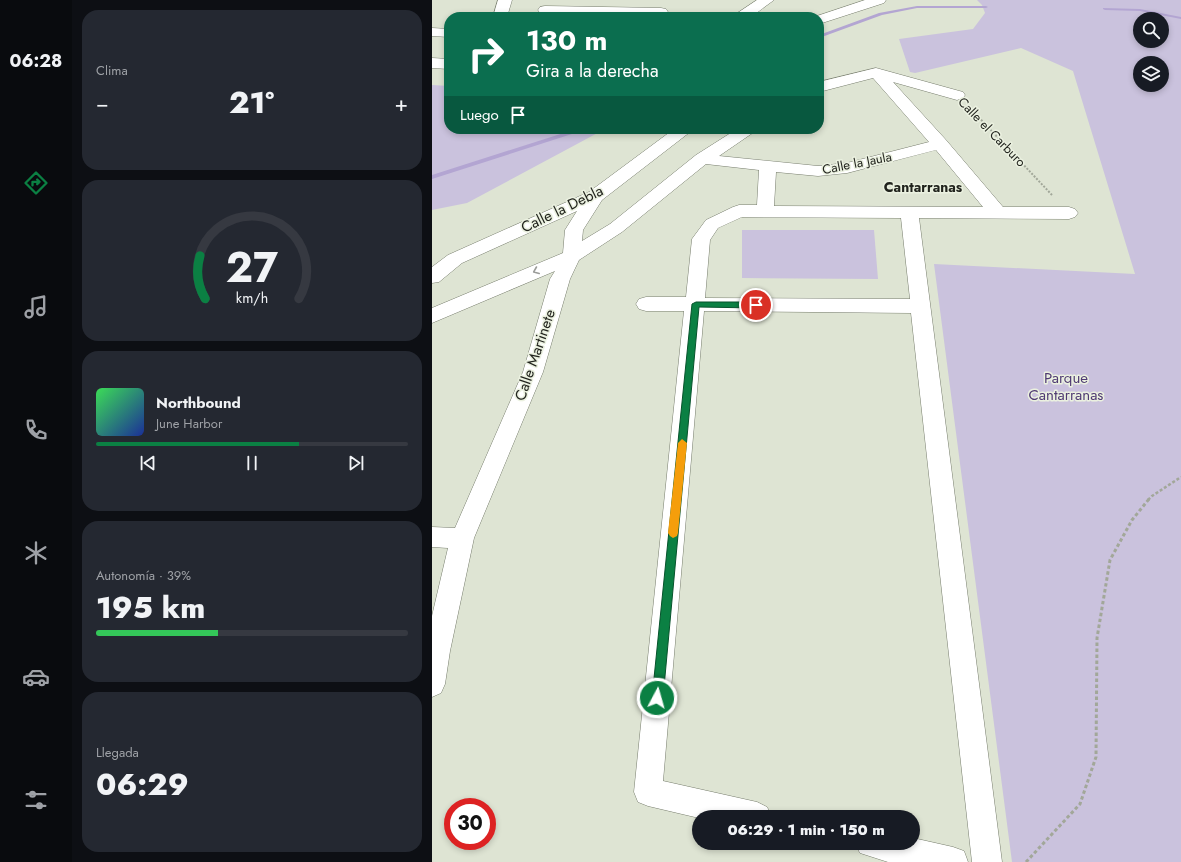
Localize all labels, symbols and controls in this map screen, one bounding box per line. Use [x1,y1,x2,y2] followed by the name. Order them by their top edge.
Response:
[1133,12,1169,92] map controls
[1133,12,1169,48] button: search
[526,20,608,61] text: 130 m
[460,28,512,80] icon: right
[10,48,62,74] text: 06:28
[1133,56,1169,92] button: layers
[526,58,659,84] text: Gira a la derecha
[96,61,128,80] text: Clima
[229,81,274,124] text: 21°
[96,87,109,119] text: −
[394,87,408,119] text: +
[954,93,1030,171] street label: Calle el Carburo
[460,104,499,126] text: Luego
[507,104,529,126] icon: arrive
[821,147,893,179] street label: Calle la Jaula
[22,169,50,197] icon: directions
[884,177,963,197] district label: Cantarranas
[517,180,607,238] street label: Calle la Debla
[226,236,278,297] text: 27
[533,266,540,274] one-way arrow
[236,287,268,307] text: km/h
[739,288,773,322] pin
[22,293,50,321] icon: music
[745,294,767,316] icon: arrive
[509,306,561,404] street label: Calle Martinete
[1029,367,1103,406] park label: Parque Cantarranas
[156,392,241,414] text: Northbound
[156,414,222,433] text: June Harbor
[22,416,50,444] icon: phone
[137,452,159,474] icon: previous
[241,452,263,474] icon: pause
[345,452,367,474] icon: next
[22,539,50,567] icon: climate
[96,566,191,585] text: Autonomía · 39%
[96,586,205,629] text: 195 km
[22,663,50,691] icon: car
[636,677,678,719] position arrow
[96,743,139,762] text: Llegada
[96,763,189,806] text: 06:29
[22,786,50,814] icon: filters
[444,798,496,850] speed limit sign: 30
[727,819,885,841] text: 06:29 · 1 min · 150 m

